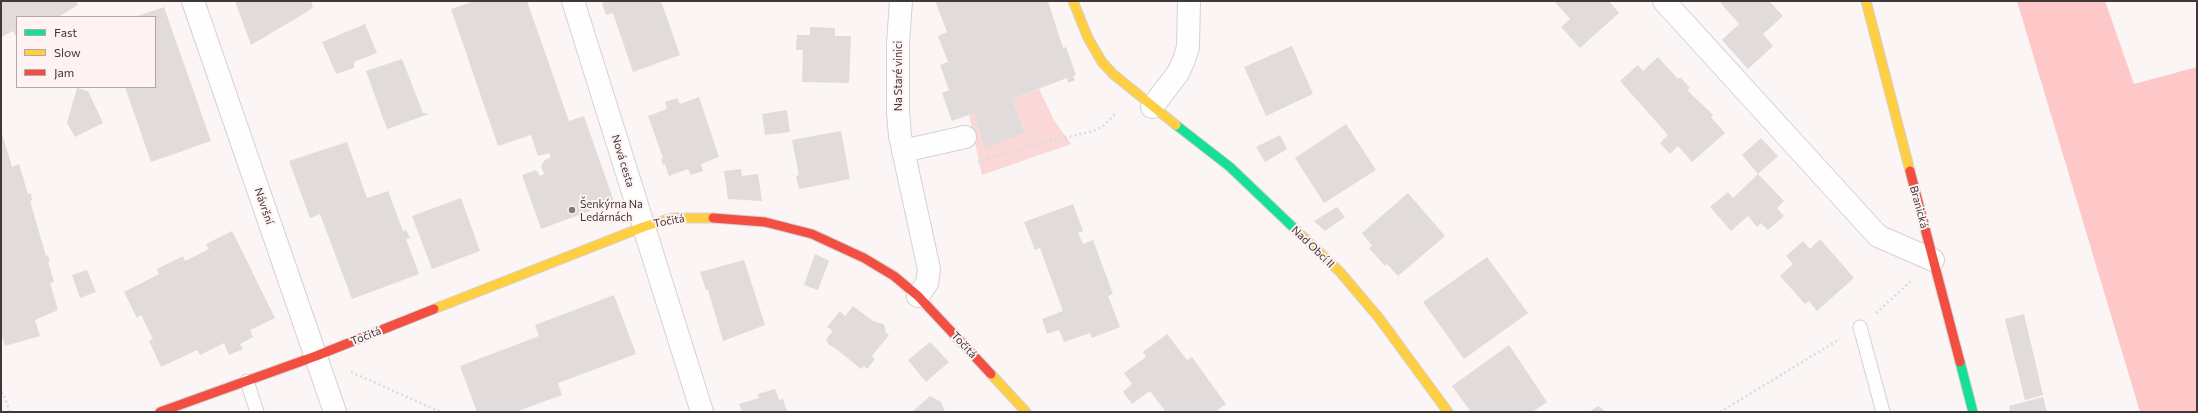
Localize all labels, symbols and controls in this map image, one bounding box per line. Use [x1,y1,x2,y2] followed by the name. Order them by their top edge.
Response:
[16,16,156,88] legend
[54,25,77,39] text: Fast
[891,41,905,111] street label: Na Staré vinici
[54,45,81,59] text: Slow
[54,65,74,79] text: Jam
[609,133,637,189] street label: Nová cesta
[1907,184,1931,230] street label: Branická
[252,186,276,226] street label: Návršní
[580,197,643,223] place label: Šenkýrna Na Ledárnách
[567,205,577,215] marker: Šenkýrna Na Ledárnách
[652,212,686,230] street label: Točitá
[1289,223,1337,271] street label: Nad Obcí II
[349,324,383,348] street label: Točitá
[949,329,979,361] street label: Točitá

